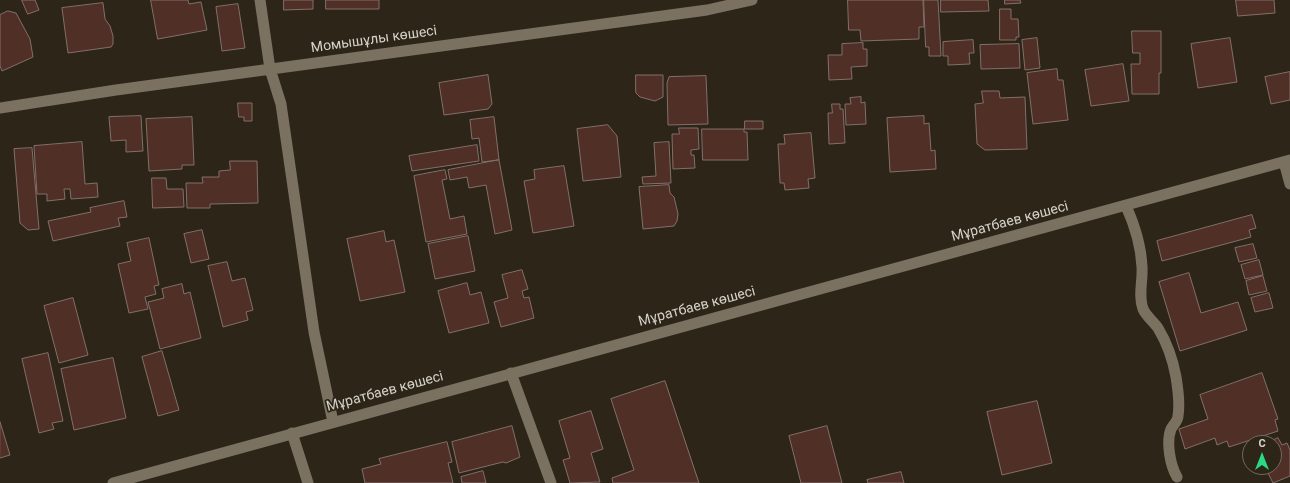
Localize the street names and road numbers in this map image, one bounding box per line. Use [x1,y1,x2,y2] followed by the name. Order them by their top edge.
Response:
[310,23,438,57] street label: Момышұлы көшесі
[950,198,1070,246] street label: Мұратбаев көшесі
[637,283,757,331] street label: Мұратбаев көшесі
[325,368,445,416] street label: Мұратбаев көшесі

